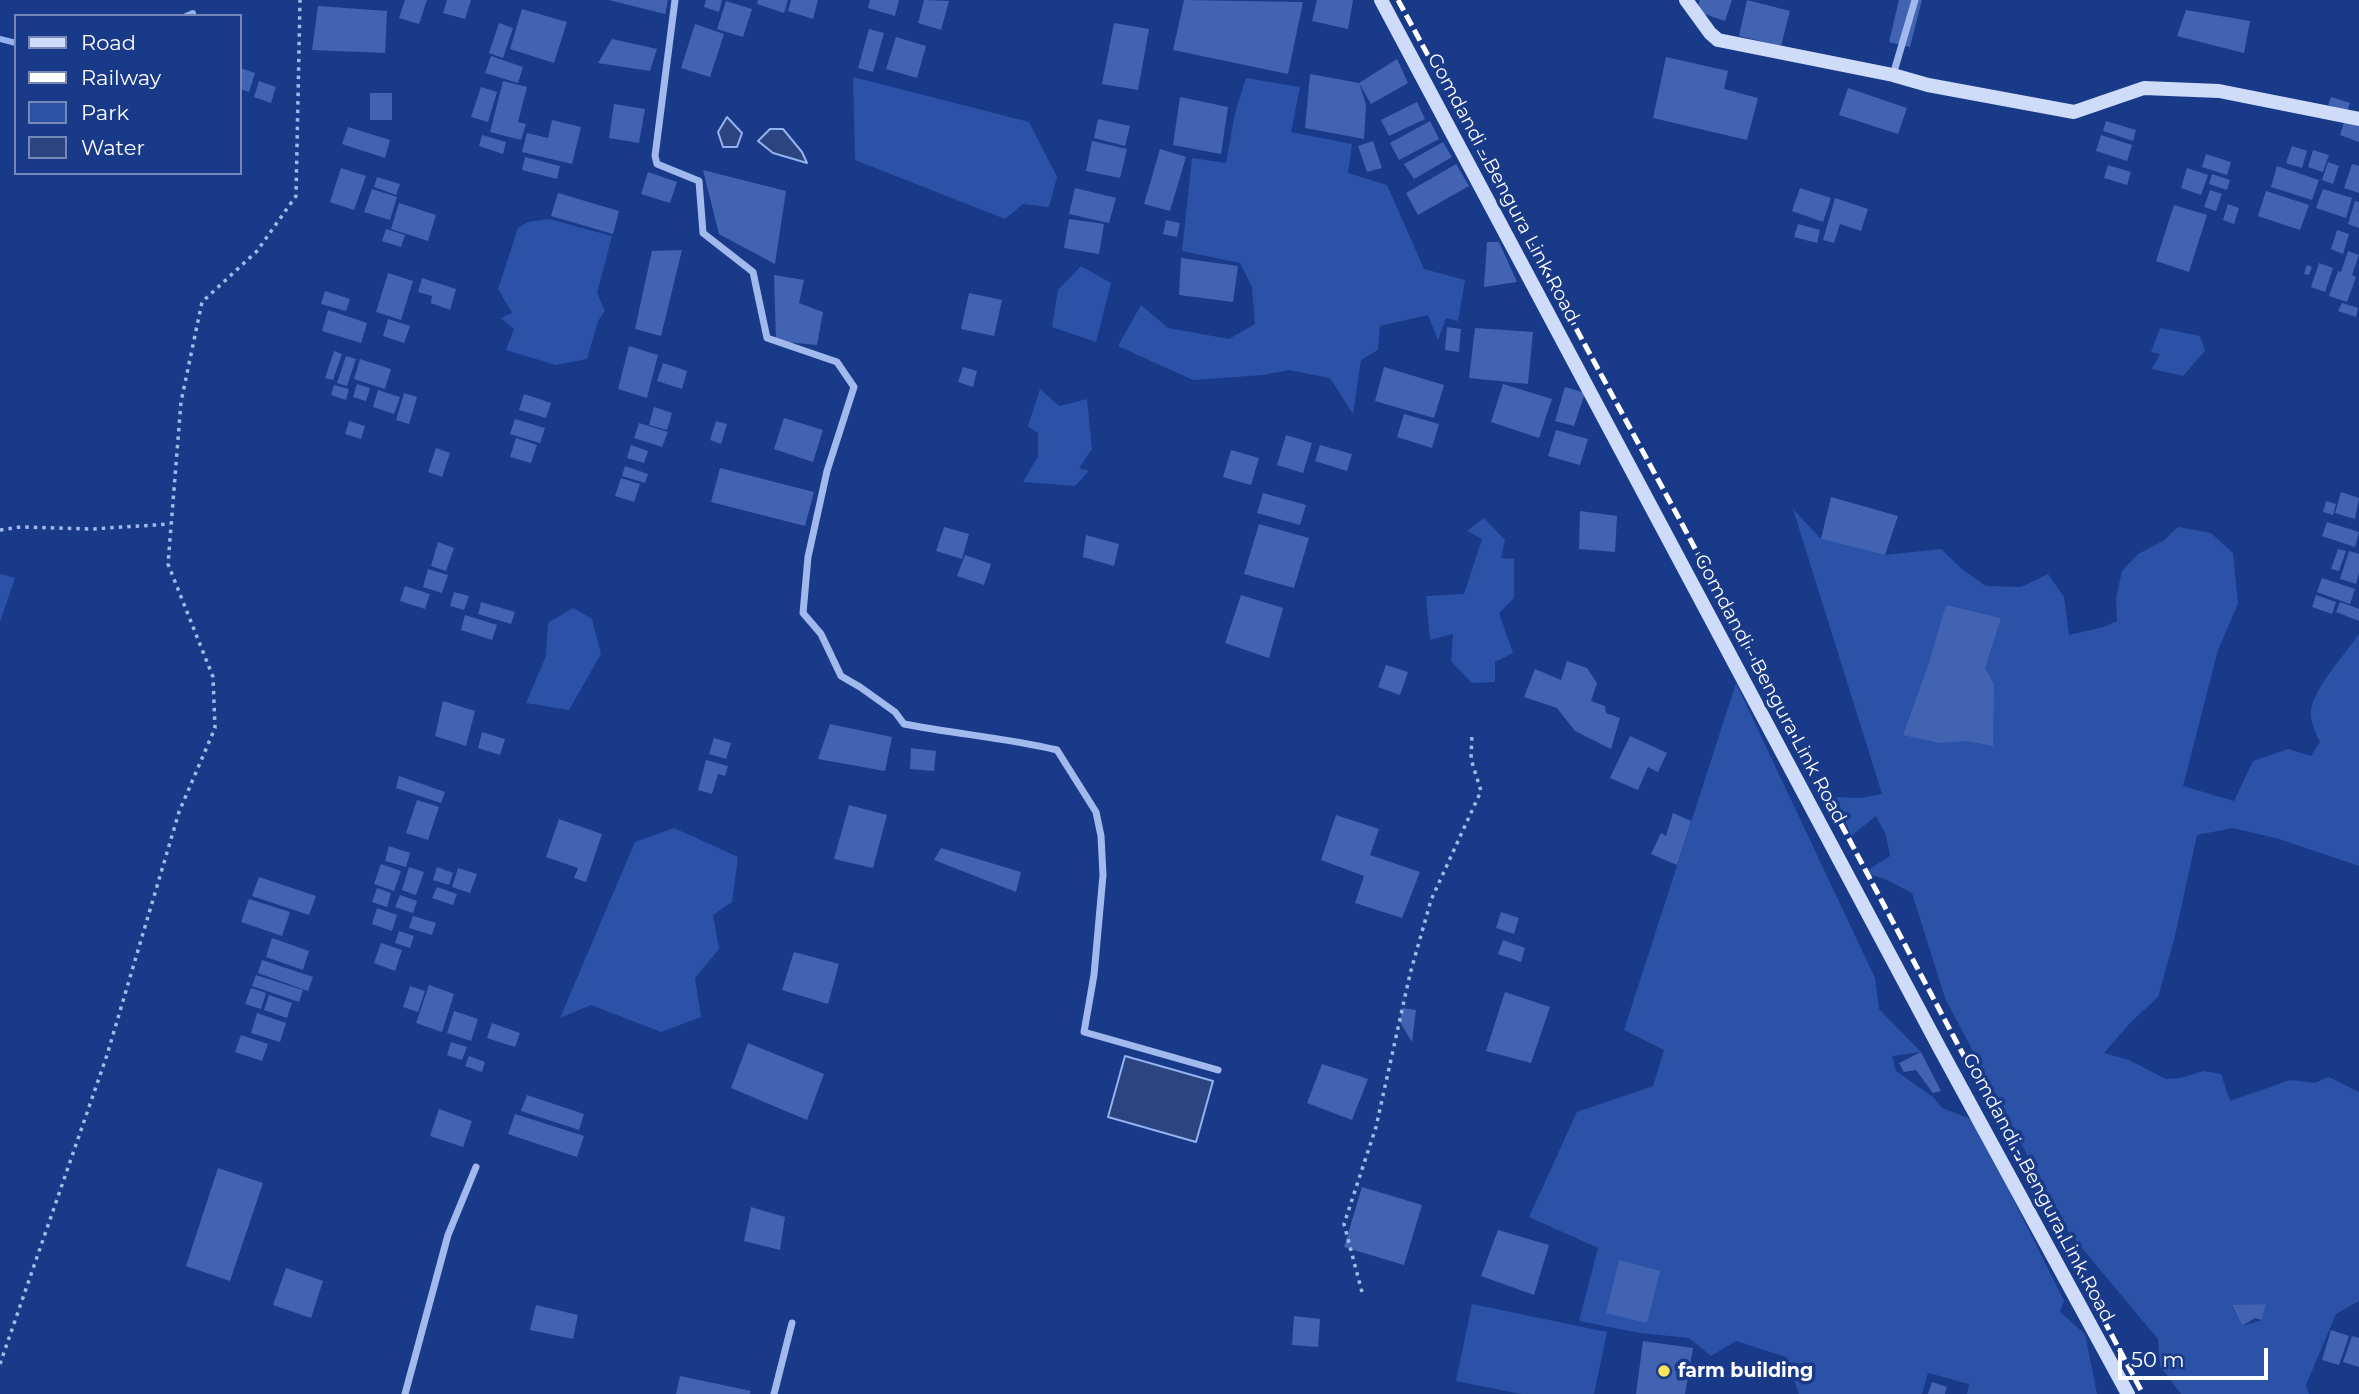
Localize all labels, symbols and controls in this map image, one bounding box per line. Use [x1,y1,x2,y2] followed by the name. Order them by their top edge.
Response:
[14,14,242,175] legend
[81,30,136,55] text: Road
[1422,50,1584,326] street label: Gomdandi - Bengura Link Road
[81,65,161,90] text: Railway
[81,100,129,125] text: Park
[81,135,145,160] text: Water
[1689,551,1851,827] street label: Gomdandi - Bengura Link Road
[1957,1050,2119,1326] street label: Gomdandi - Bengura Link Road
[2121,1334,2272,1378] scale bar
[2131,1347,2185,1372] text: 50 m
[1678,1360,1813,1382] place label: farm building
[1656,1363,1672,1379] marker: farm building

